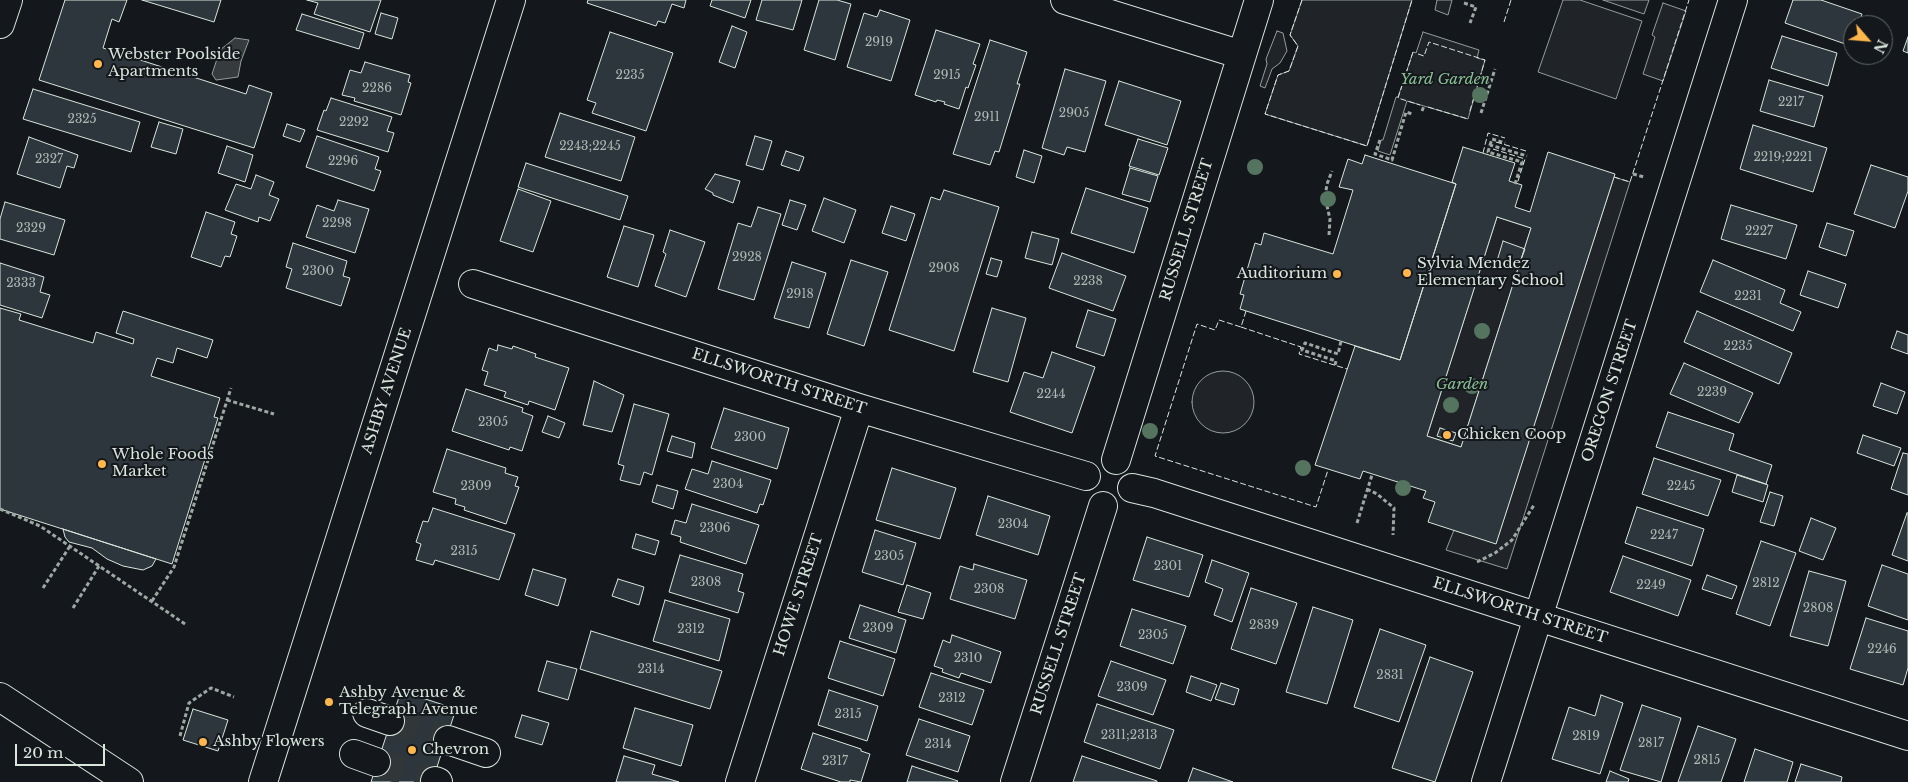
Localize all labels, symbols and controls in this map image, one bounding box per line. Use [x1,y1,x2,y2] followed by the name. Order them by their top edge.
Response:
[1843,15,1893,65] north arrow
[865,36,893,50] house number: 2919
[1869,36,1891,56] text: N
[108,46,240,81] place label: Webster Poolside Apartments
[92,58,104,70] marker: Webster Poolside Apartments
[616,69,644,83] house number: 2235
[933,69,961,83] house number: 2915
[1400,71,1490,89] park label: Yard Garden
[362,82,392,96] house number: 2286
[1778,96,1804,110] house number: 2217
[1059,107,1089,121] house number: 2905
[974,111,1000,125] house number: 2911
[68,113,96,127] house number: 2325
[339,116,369,130] house number: 2292
[559,140,621,154] house number: 2243;2245
[1753,151,1813,165] house number: 2219;2221
[35,153,63,167] house number: 2327
[328,155,358,169] house number: 2296
[1157,157,1217,303] street label: RUSSELL STREET
[322,217,352,231] house number: 2298
[16,222,46,236] house number: 2329
[1745,225,1773,239] house number: 2227
[732,251,762,265] house number: 2928
[1417,255,1564,290] place label: Sylvia Mendez Elementary School
[929,262,959,276] house number: 2908
[302,265,334,279] house number: 2300
[1236,265,1327,283] place label: Auditorium
[1401,267,1413,279] marker: Sylvia Mendez Elementary School
[1331,268,1343,280] marker: Auditorium
[1073,275,1103,289] house number: 2238
[6,277,36,291] house number: 2333
[786,288,814,302] house number: 2918
[1734,290,1762,304] house number: 2231
[1578,317,1642,465] street label: OREGON STREET
[358,326,416,456] street label: ASHBY AVENUE
[1724,340,1752,354] house number: 2235
[689,345,869,419] street label: ELLSWORTH STREET
[1436,376,1488,394] park label: Garden
[1697,386,1727,400] house number: 2239
[1037,388,1065,402] house number: 2244
[478,416,508,430] house number: 2305
[1457,426,1566,444] place label: Chicken Coop
[1441,429,1453,441] marker: Chicken Coop
[734,431,766,445] house number: 2300
[112,446,214,481] place label: Whole Foods Market
[96,458,108,470] marker: Whole Foods Market
[713,478,743,492] house number: 2304
[460,480,492,494] house number: 2309
[1667,480,1695,494] house number: 2245
[998,518,1028,532] house number: 2304
[699,522,731,536] house number: 2306
[1650,529,1678,543] house number: 2247
[771,532,827,658] street label: HOWE STREET
[451,545,477,559] house number: 2315
[874,550,904,564] house number: 2305
[1154,560,1182,574] house number: 2301
[1028,571,1090,717] street label: RUSSELL STREET
[1430,574,1610,648] street label: ELLSWORTH STREET
[691,576,721,590] house number: 2308
[1752,577,1780,591] house number: 2812
[1636,579,1666,593] house number: 2249
[974,583,1004,597] house number: 2308
[1803,602,1833,616] house number: 2808
[1249,619,1279,633] house number: 2839
[862,622,894,636] house number: 2309
[677,623,705,637] house number: 2312
[1138,629,1168,643] house number: 2305
[1867,643,1897,657] house number: 2246
[954,652,982,666] house number: 2310
[637,663,665,677] house number: 2314
[1376,669,1404,683] house number: 2831
[1116,681,1148,695] house number: 2309
[339,684,478,719] place label: Ashby Avenue & Telegraph Avenue
[938,692,966,706] house number: 2312
[323,696,335,708] marker: Ashby Avenue & Telegraph Avenue
[835,708,861,722] house number: 2315
[1101,729,1157,743] house number: 2311;2313
[1572,730,1600,744] house number: 2819
[213,733,325,751] place label: Ashby Flowers
[18,734,108,766] scale bar
[197,736,209,748] marker: Ashby Flowers
[1638,737,1664,751] house number: 2817
[924,738,952,752] house number: 2314
[422,741,489,759] place label: Chevron
[23,743,63,762] text: 20 m
[406,744,418,756] marker: Chevron
[1694,754,1720,768] house number: 2815
[822,755,848,769] house number: 2317

